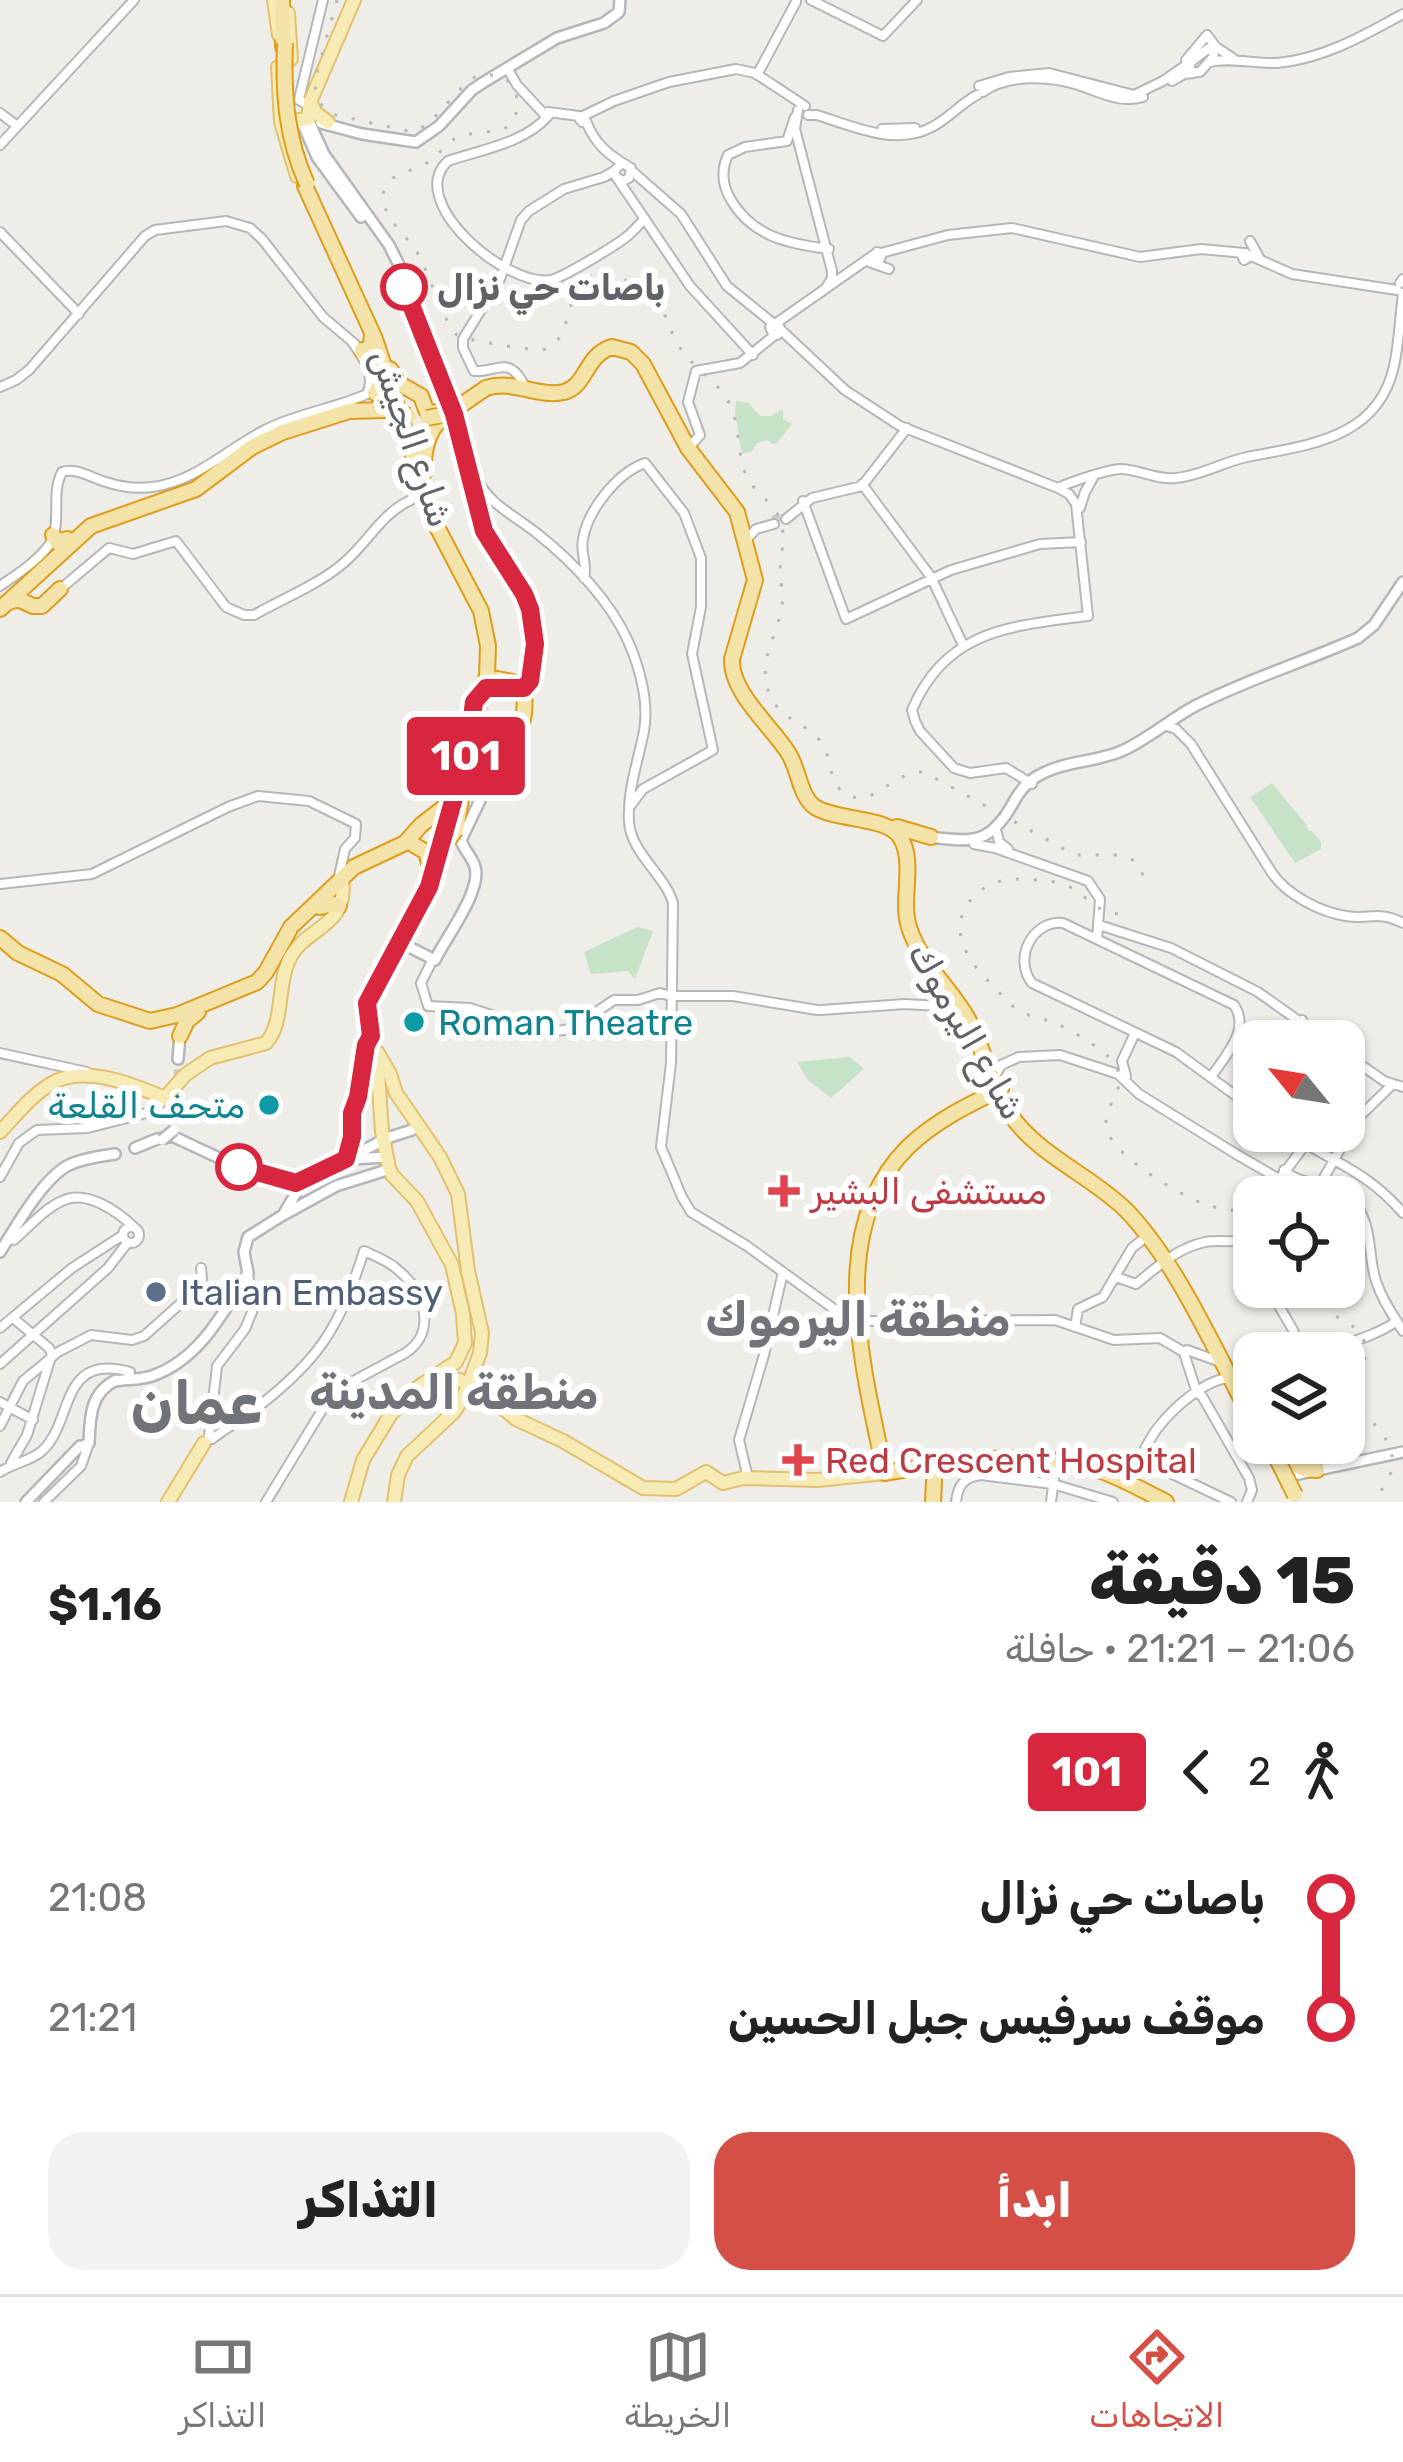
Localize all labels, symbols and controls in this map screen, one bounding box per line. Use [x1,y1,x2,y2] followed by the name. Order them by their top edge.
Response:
[382,265,426,309] marker: باصات حي نزال
[437,266,665,316] place label: باصات حي نزال
[358,343,463,534] street label: شارع الجيش
[397,717,535,795] line badge: 101
[431,731,501,781] text: 101
[896,935,1035,1129] street label: شارع اليرموك
[438,1001,693,1044] place label: Roman Theatre
[401,1009,427,1035] marker: Roman Theatre
[1233,1020,1365,1152] north arrow
[1233,1020,1365,1464] map controls
[48,1084,245,1127] place label: متحف القلعة
[256,1092,282,1118] marker: متحف القلعة
[217,1145,261,1189] unlabelled marker
[809,1170,1047,1213] place label: مستشفى البشير
[768,1175,800,1207] marker: مستشفى البشير
[1233,1176,1365,1308] button: locate
[180,1271,443,1314] place label: Italian Embassy
[143,1279,169,1305] marker: Italian Embassy
[705,1291,1011,1348] district label: منطقة اليرموك
[1233,1332,1365,1464] button: layers
[309,1364,599,1421] district label: منطقة المدينة
[131,1368,261,1439] district label: عمان
[825,1439,1197,1482] place label: Red Crescent Hospital
[782,1444,814,1476] marker: Red Crescent Hospital
[1089,1541,1355,1620] text: 15 دقيقة
[48,1578,162,1631] text: $1.16
[1005,1626,1355,1672] text: 21:06 – 21:21 · حافلة
[1164,1739,1230,1805] icon: back
[1289,1739,1355,1805] icon: walk
[1052,1747,1122,1797] text: 101
[1248,1749,1271,1795] text: 2
[980,1872,1265,1925] text: باصات حي نزال
[48,1875,147,1921] text: 21:08
[728,1992,1265,2045] text: موقف سرفيس جبل الحسين
[48,1995,137,2041] text: 21:21
[48,2132,690,2270] button: التذاكر
[714,2132,1355,2270] button: ابدأ
[179,2324,266,2435] tab: التذاكر
[624,2324,731,2435] tab: الخريطة
[1089,2324,1224,2435] tab: الاتجاهات

